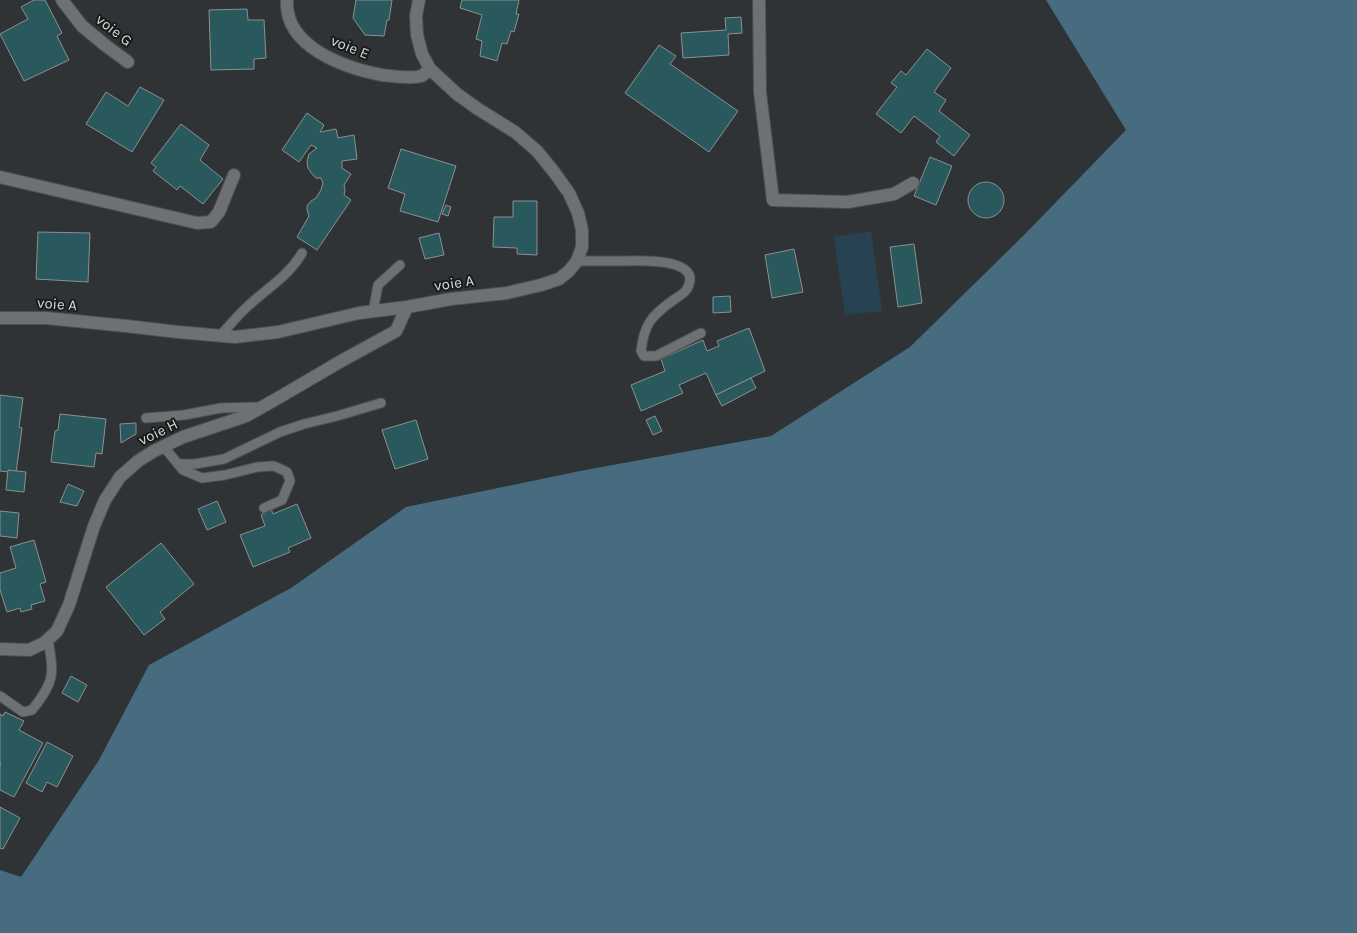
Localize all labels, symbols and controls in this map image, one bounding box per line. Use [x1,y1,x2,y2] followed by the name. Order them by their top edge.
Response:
[92,10,136,50] street label: voie G
[328,31,372,63] street label: voie E
[433,271,475,295] street label: voie A
[36,294,78,314] street label: voie A
[135,415,181,449] street label: voie H

